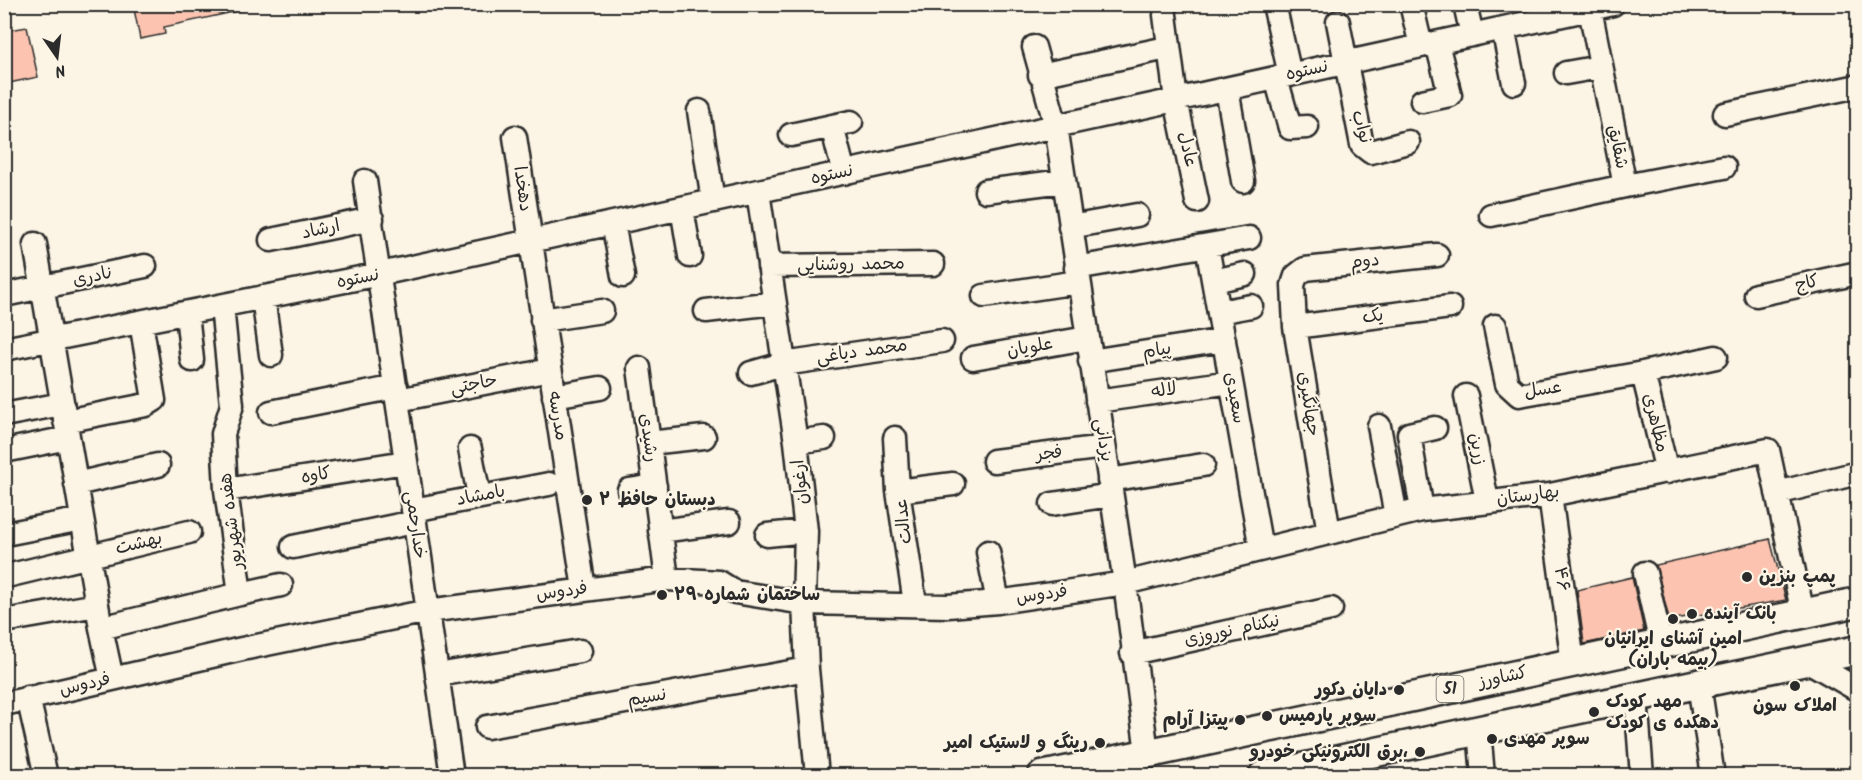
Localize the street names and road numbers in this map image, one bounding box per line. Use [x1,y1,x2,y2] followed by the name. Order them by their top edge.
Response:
[1283,52,1331,90] street label: نستوه
[1342,107,1380,147] street label: نواب
[1598,122,1636,172] street label: شقایق
[1169,129,1205,171] street label: عادل
[808,156,856,194] street label: نستوه
[504,164,540,214] street label: دهخدا
[299,212,343,248] street label: ارشاد
[1349,246,1381,278] street label: دوم
[797,250,905,280] street label: محمد روشنایی
[70,259,116,295] street label: نادری
[334,261,382,297] street label: نستوه
[1792,267,1822,301] street label: کاج
[1361,301,1385,333] street label: یک
[1005,330,1055,366] street label: علویان
[815,331,909,373] street label: محمد دیاغی
[1141,334,1173,368] street label: پیام
[448,366,500,404] street label: حاجتی
[1215,370,1253,426] street label: سعیدی
[1289,370,1327,438] street label: جهانگیری
[1522,373,1564,407] street label: عسل
[1149,375,1179,407] street label: لاله
[539,389,575,443] street label: مدرسه
[1634,390,1676,456] street label: مظاهری
[630,412,666,464] street label: رشیدی
[1085,416,1121,464] street label: یزدانی
[1460,430,1494,468] street label: زرین
[1032,438,1064,470] street label: فجر
[784,458,818,506] street label: ارغوان
[299,459,333,493] street label: کاوه
[212,471,253,573] street label: هفده شهریور
[454,477,508,515] street label: بامشاد
[1495,478,1561,514] street label: بهارستان
[396,489,434,561] street label: خدارحمی
[887,496,921,546] street label: عدالت
[112,524,166,564] street label: بهشت
[1545,565,1577,593] street label: ۴۶
[534,574,590,610] street label: فردوس
[1014,577,1070,613] street label: فردوس
[1182,607,1282,655] street label: نیکنام نوروزی
[1474,659,1530,698] street label: کشاورز
[57,665,113,705] street label: فردوس
[1436,676,1464,702] road number: 51
[625,680,669,716] street label: نسیم

